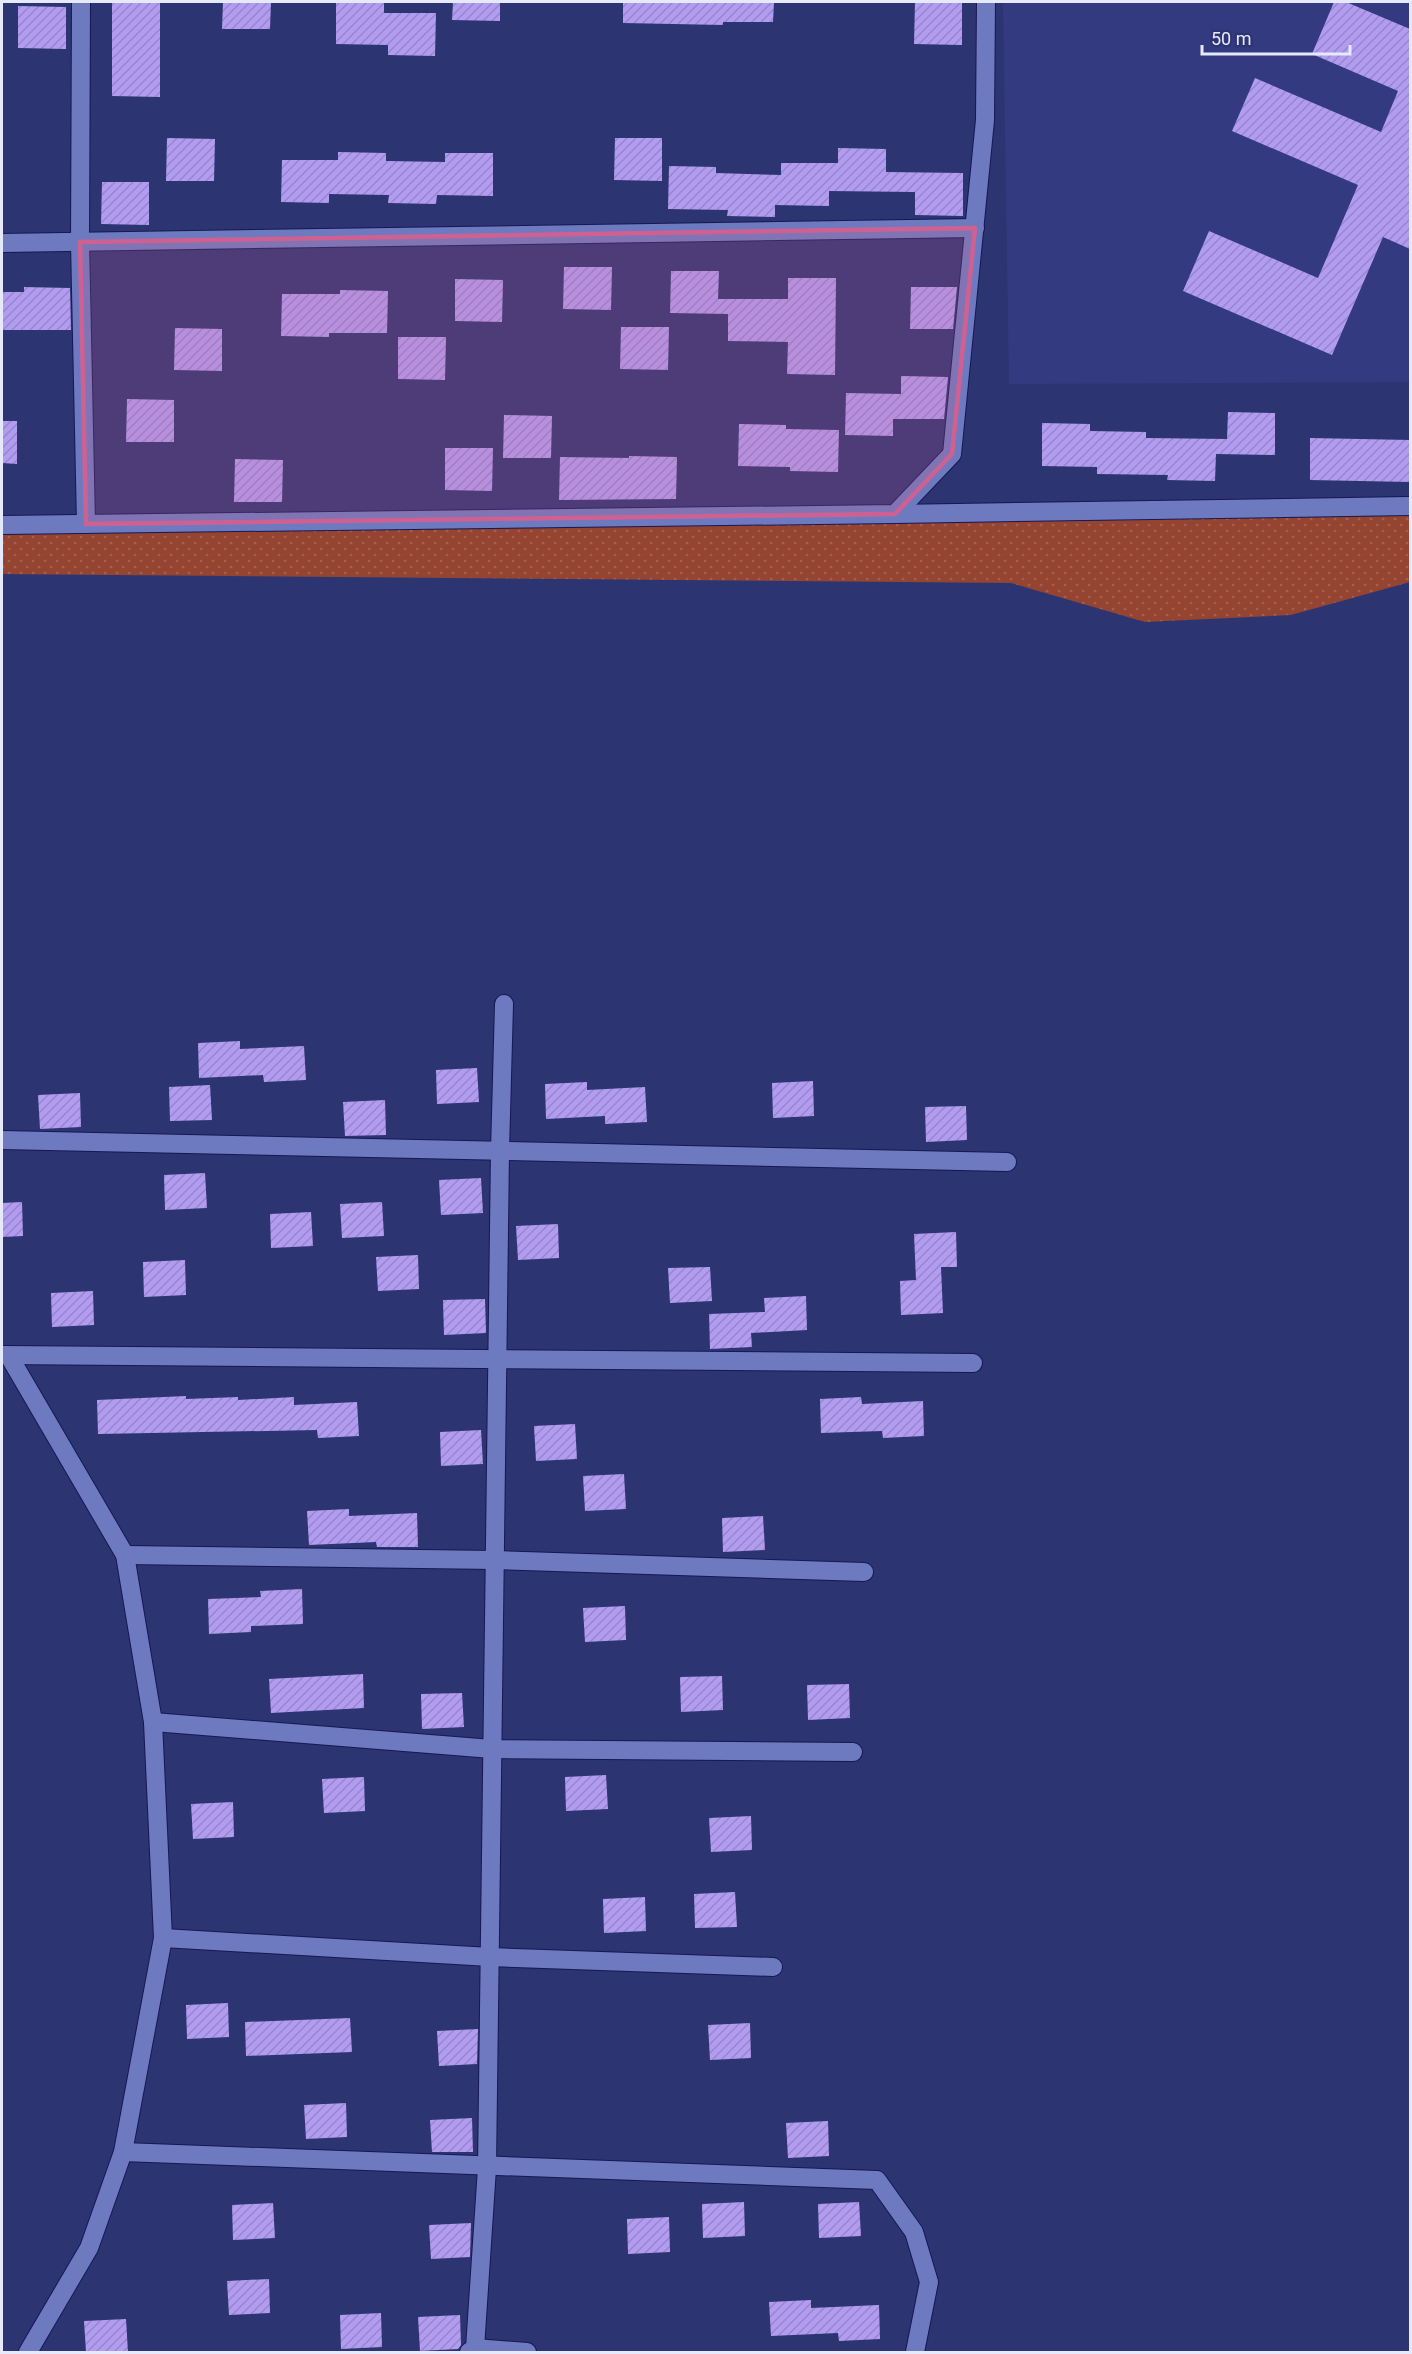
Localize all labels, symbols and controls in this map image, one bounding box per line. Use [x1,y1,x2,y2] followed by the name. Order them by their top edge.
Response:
[1202,18,1350,56] scale bar
[1211,28,1251,49] text: 50 m

